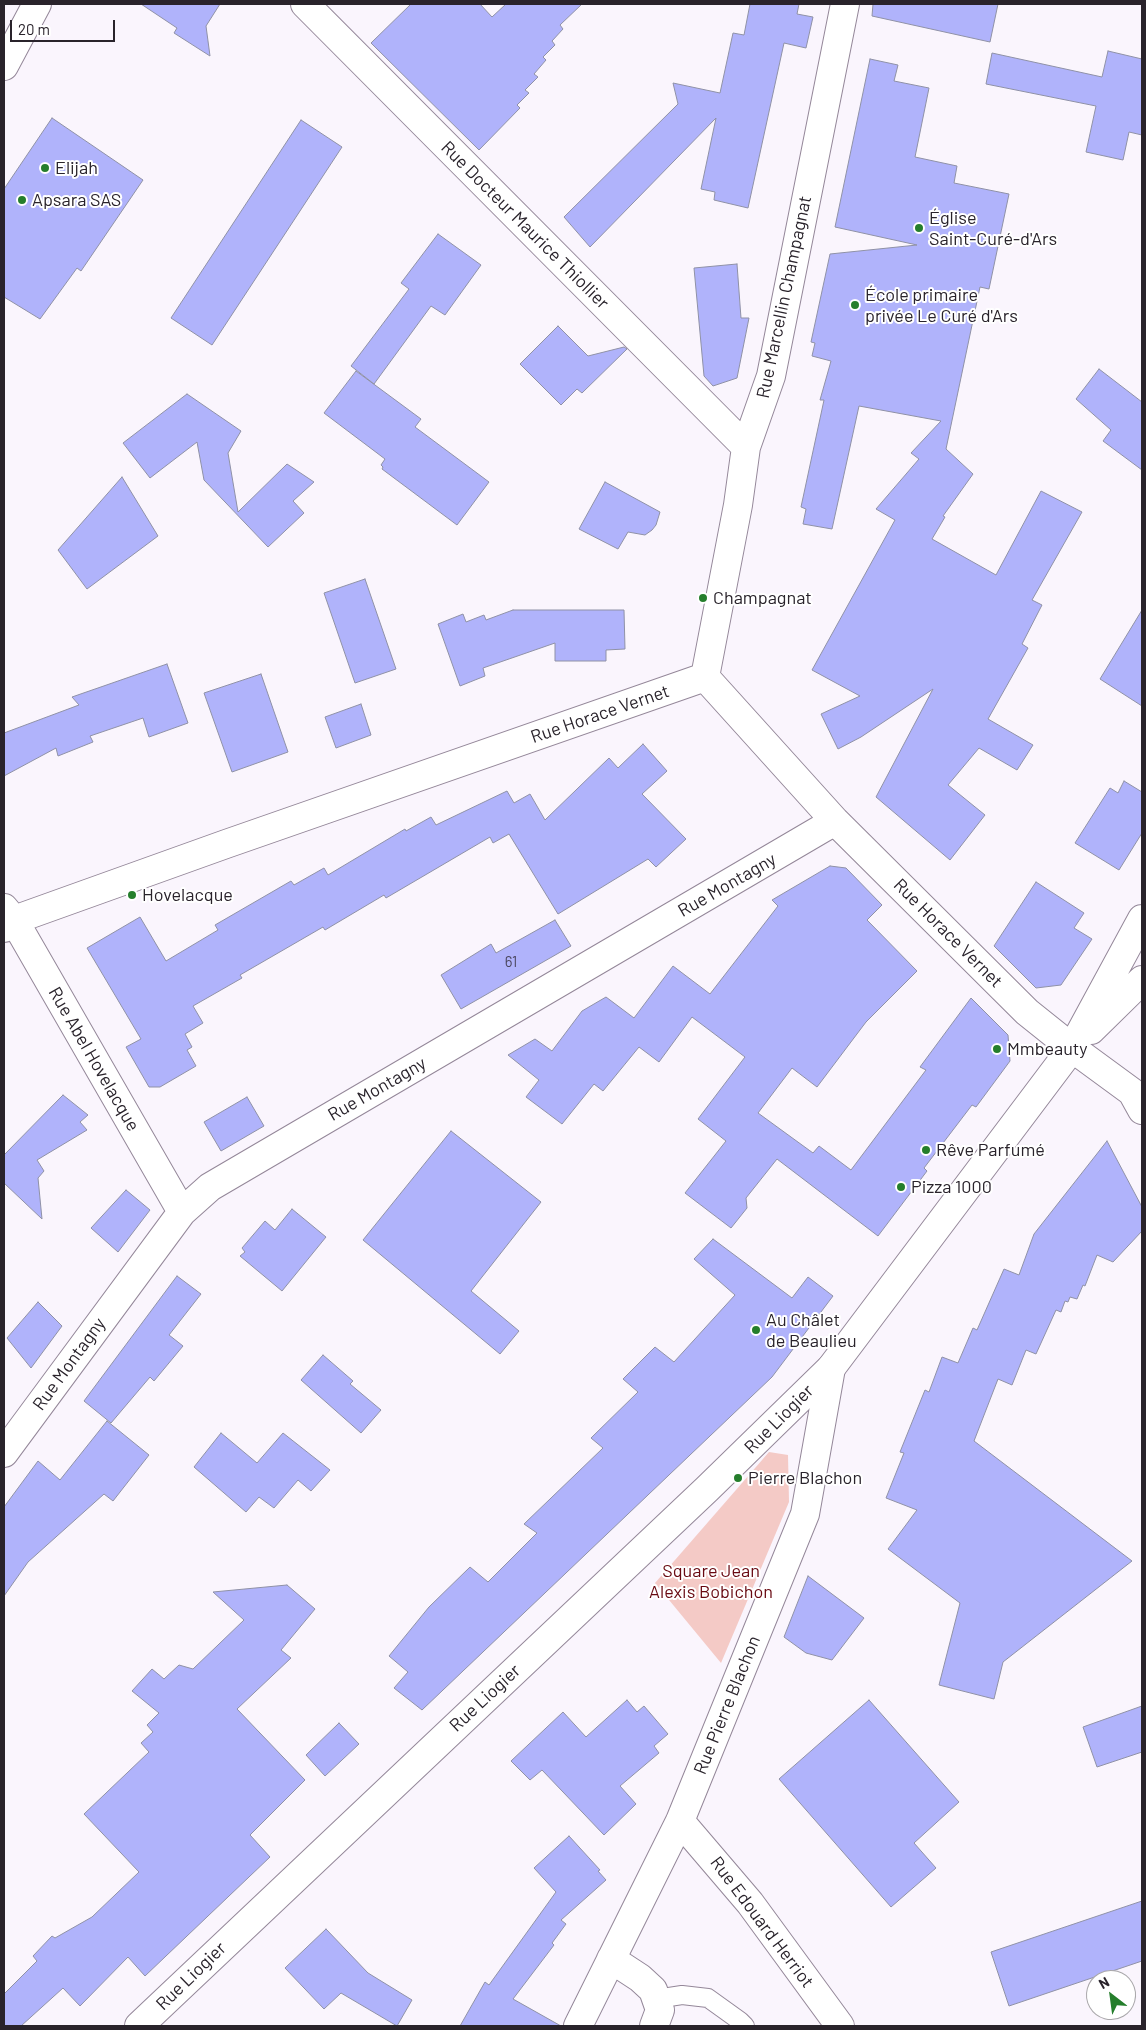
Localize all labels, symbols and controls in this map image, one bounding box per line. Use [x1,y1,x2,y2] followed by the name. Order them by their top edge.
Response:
[12,10,118,42] scale bar
[18,20,50,38] text: 20 m
[437,137,613,313] street label: Rue Docteur Maurice Thiollier
[55,157,98,179] place label: Elijah
[39,162,51,174] marker: Elijah
[32,189,121,211] place label: Apsara SAS
[16,194,28,206] marker: Apsara SAS
[752,194,816,400] street label: Rue Marcellin Champagnat
[929,207,1057,250] place label: Église Saint-Curé-d'Ars
[913,222,925,234] marker: Église Saint-Curé-d'Ars
[865,284,1018,326] place label: École primaire privée Le Curé d'Ars
[849,299,861,311] marker: École primaire privée Le Curé d'Ars
[713,587,812,609] place label: Champagnat
[697,592,709,604] marker: Champagnat
[528,680,672,748] street label: Rue Horace Vernet
[674,848,780,922] street label: Rue Montagny
[889,874,1007,992] street label: Rue Horace Vernet
[142,884,233,906] place label: Hovelacque
[126,889,138,901] marker: Hovelacque
[505,953,517,971] house number: 61
[44,983,144,1135] street label: Rue Abel Hovelacque
[1007,1038,1088,1060] place label: Mmbeauty
[991,1043,1003,1055] marker: Mmbeauty
[324,1052,430,1126] street label: Rue Montagny
[936,1139,1045,1161] place label: Rêve Parfumé
[920,1144,932,1156] marker: Rêve Parfumé
[911,1176,992,1198] place label: Pizza 1000
[895,1181,907,1193] marker: Pizza 1000
[766,1309,857,1352] place label: Au Châlet de Beaulieu
[28,1313,110,1415] street label: Rue Montagny
[750,1324,762,1336] marker: Au Châlet de Beaulieu
[740,1380,818,1458] street label: Rue Liogier
[748,1467,862,1489] place label: Pierre Blachon
[732,1472,744,1484] marker: Pierre Blachon
[649,1560,773,1602] park label: Square Jean Alexis Bobichon
[689,1632,765,1778] street label: Rue Pierre Blachon
[445,1660,525,1736] street label: Rue Liogier
[706,1852,818,1992] street label: Rue Edouard Herriot
[152,1937,230,2015] street label: Rue Liogier
[1086,1970,1136,2020] north arrow
[1095,1973,1112,1992] text: N

